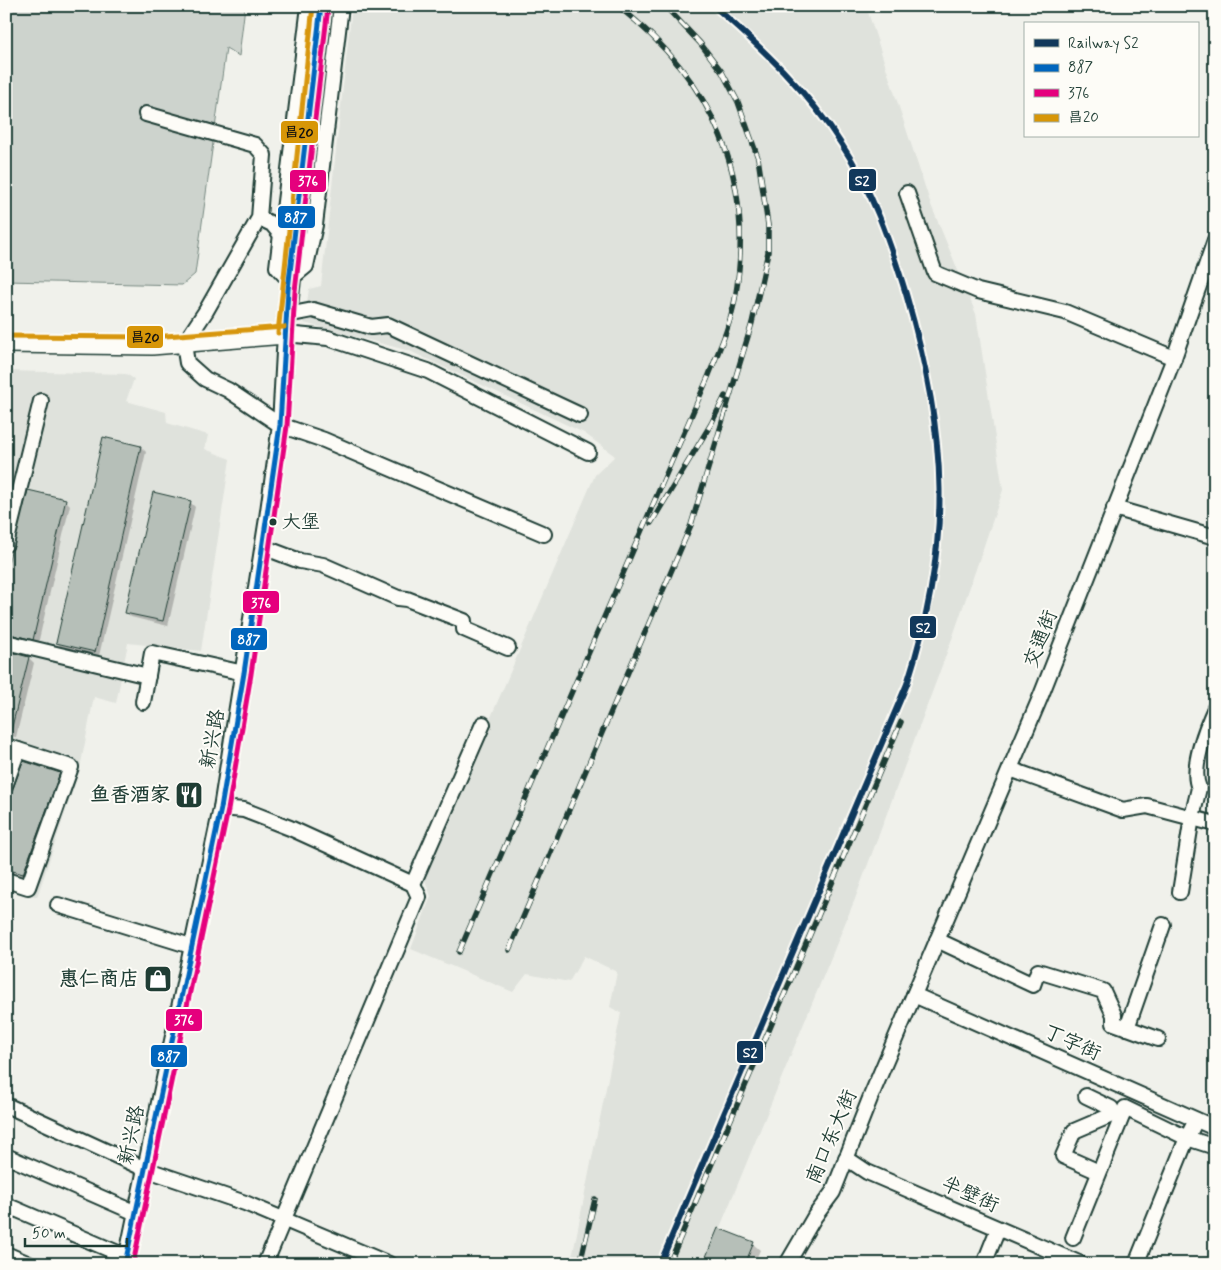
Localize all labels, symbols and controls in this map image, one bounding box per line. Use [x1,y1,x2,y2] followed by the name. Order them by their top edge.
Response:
[1024,22,1198,138] legend
[1068,34,1139,54] text: Railway S2
[1068,58,1093,78] text: 887
[1068,84,1089,104] text: 376
[1068,108,1099,128] text: 昌20
[280,120,319,144] line badge: 昌20
[285,124,313,142] text: 昌20
[848,168,877,192] line badge: S2
[289,169,327,193] line badge: 376
[298,172,318,190] text: 376
[855,172,869,190] text: S2
[277,205,316,229] line badge: 887
[284,209,308,227] text: 887
[126,325,164,349] line badge: 昌20
[131,329,159,347] text: 昌20
[282,510,320,535] place label: 大堡
[268,517,278,527] marker: 大堡
[242,590,280,614] line badge: 376
[251,594,271,612] text: 376
[1018,606,1064,672] street label: 交通街
[909,615,937,639] line badge: S2
[916,619,930,637] text: S2
[230,627,268,651] line badge: 887
[237,631,261,649] text: 887
[194,706,232,771] street label: 新兴路
[174,780,204,810] restaurant icon: 鱼香酒家
[90,782,170,809] place label: 鱼香酒家
[143,964,173,994] shop icon: 惠仁商店
[59,966,139,993] place label: 惠仁商店
[165,1008,203,1032] line badge: 376
[174,1011,194,1029] text: 376
[1039,1018,1105,1068] street label: 丁字街
[736,1040,764,1064] line badge: S2
[150,1044,188,1068] line badge: 887
[743,1044,757,1062] text: S2
[157,1048,181,1066] text: 887
[800,1086,864,1188] street label: 南口东大街
[113,1102,152,1167] street label: 新兴路
[937,1170,1003,1220] street label: 半壁街
[25,1215,128,1247] scale bar
[32,1224,66,1244] text: 50 m

